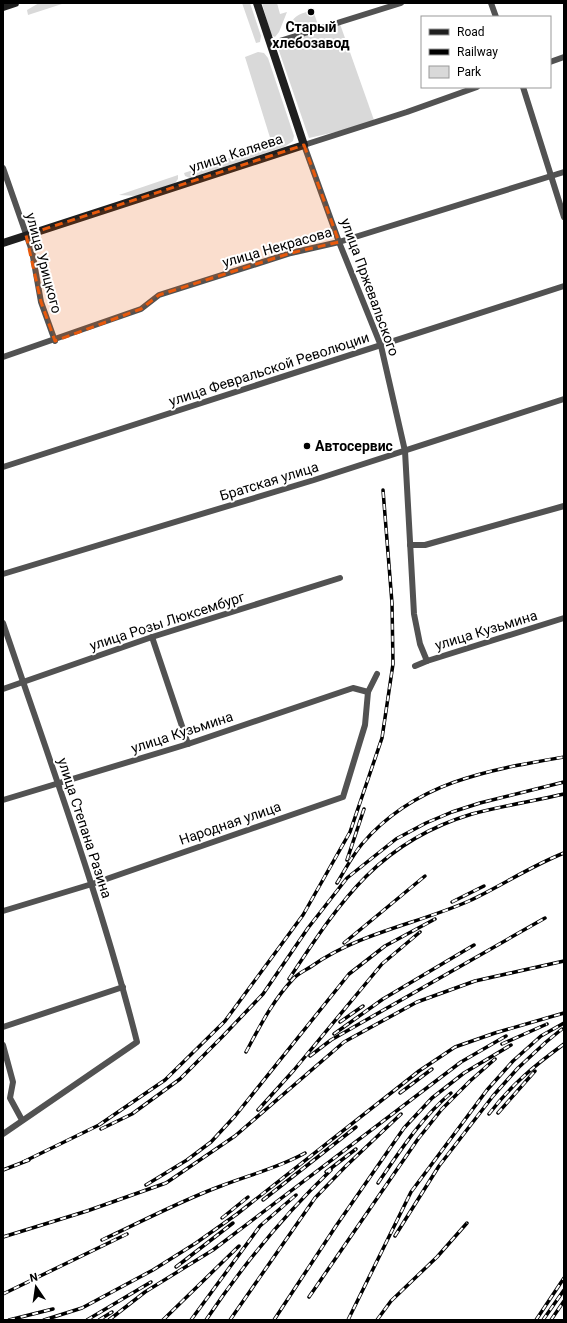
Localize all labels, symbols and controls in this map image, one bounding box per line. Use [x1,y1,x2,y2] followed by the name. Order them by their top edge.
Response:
[306,7,316,17] marker: Старый хлебозавод
[421,16,551,88] legend
[272,19,350,51] place label: Старый хлебозавод
[457,25,485,39] text: Road
[457,45,498,59] text: Railway
[457,65,482,79] text: Park
[187,130,285,176] street label: улица Каляева
[23,211,65,315] street label: улица Урицкого
[338,216,402,358] street label: улица Пржевальского
[220,224,334,270] street label: улица Некрасова
[167,329,371,409] street label: улица Февральской Революции
[315,438,393,454] place label: Автосервис
[302,441,312,451] marker: Автосервис
[218,458,320,504] street label: Братская улица
[87,588,247,654] street label: улица Розы Люксембург
[433,607,539,653] street label: улица Кузьмина
[129,708,235,756] street label: улица Кузьмина
[55,756,115,900] street label: улица Степана Разина
[177,798,283,848] street label: Народная улица
[16,1267,56,1307] north arrow
[29,1270,39,1285] text: N

